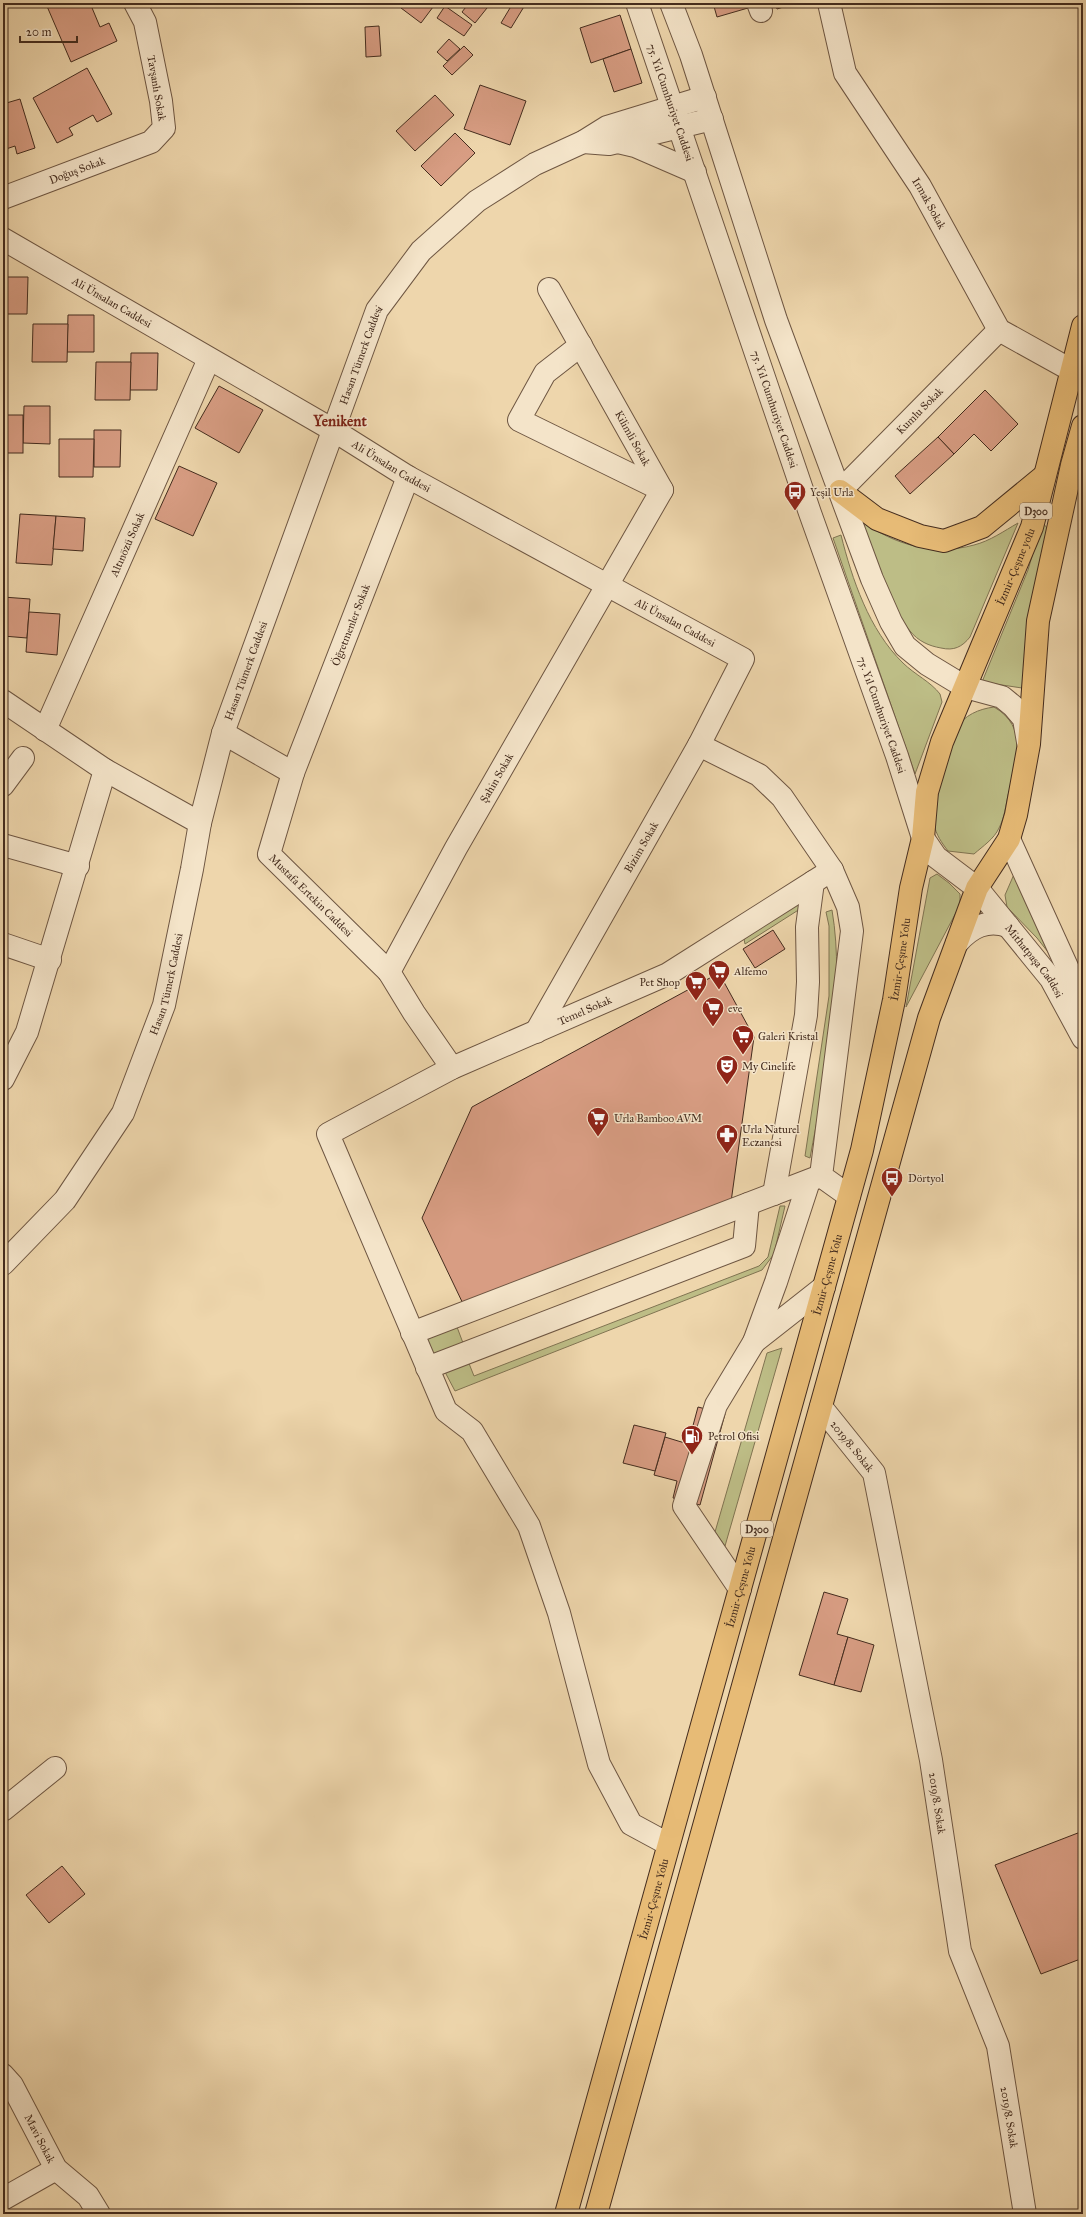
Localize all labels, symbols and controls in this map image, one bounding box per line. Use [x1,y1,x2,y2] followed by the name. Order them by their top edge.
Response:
[20,18,77,44] scale bar
[26,25,52,39] text: 20 m
[644,42,696,163] street label: 75. Yıl Cumhuriyet Caddesi
[144,54,169,123] street label: Tavşanlı Sokak
[47,154,108,187] street label: Doğuş Sokak
[909,175,949,232] street label: Irmak Sokak
[69,274,154,331] street label: Ali Ünsalan Caddesi
[337,303,385,407] street label: Hasan Tümerk Caddesi
[748,349,800,470] street label: 75. Yıl Cumhuriyet Caddesi
[894,384,946,437] street label: Kumlu Sokak
[612,408,654,469] street label: Kilimli Sokak
[312,412,367,430] district label: Yenikent
[349,437,433,495] street label: Ali Ünsalan Caddesi
[782,479,808,512] bus stop icon: Yeşil Urla
[810,486,854,499] place label: Yeşil Urla
[1020,503,1052,519] road number: D300
[107,510,148,580] street label: Altınözü Sokak
[993,526,1038,607] street label: İzmir-Çeşme yolu
[328,581,373,668] street label: Öğretmenler Sokak
[632,595,718,650] street label: Ali Ünsalan Caddesi
[222,619,270,722] street label: Hasan Tümerk Caddesi
[855,655,908,775] street label: 75. Yıl Cumhuriyet Caddesi
[477,750,517,805] street label: Şahin Sokak
[622,819,662,875] street label: Bizim Sokak
[266,852,355,940] street label: Mustafa Ertekin Caddesi
[887,917,913,1002] street label: İzmir-Çeşme Yolu
[1002,922,1066,1000] street label: Mithatpaşa Caddesi
[147,932,186,1037] street label: Hasan Tümerk Caddesi
[706,958,732,991] supermarket icon: Alfemo
[733,965,768,978] place label: Alfemo
[683,969,709,1002] supermarket icon: Pet Shop
[640,976,680,989] place label: Pet Shop
[556,993,614,1028] street label: Temel Sokak
[700,995,726,1028] supermarket icon: eve
[728,1002,743,1015] place label: eve
[730,1023,756,1056] supermarket icon: Galeri Kristal
[758,1030,818,1043] place label: Galeri Kristal
[714,1053,740,1086] theatre icon: My Cinelife
[742,1060,796,1073] place label: My Cinelife
[585,1105,611,1138] supermarket icon: Urla Bamboo AVM
[614,1112,702,1125] place label: Urla Bamboo AVM
[714,1122,740,1155] pharmacy icon: Urla Naturel Eczanesi
[742,1123,800,1149] place label: Urla Naturel Eczanesi
[879,1165,905,1198] bus stop icon: Dörtyol
[908,1172,944,1185] place label: Dörtyol
[809,1233,845,1317] street label: İzmir-Çeşme Yolu
[827,1418,877,1475] street label: 2019/8. Sokak
[679,1423,705,1456] fuel station icon: Petrol Ofisi
[708,1430,759,1443] place label: Petrol Ofisi
[741,1521,773,1537] road number: D300
[723,1545,758,1629] street label: İzmir-Çeşme Yolu
[926,1772,948,1836] street label: 2019/8. Sokak
[636,1857,672,1941] street label: İzmir-Çeşme Yolu
[998,2086,1020,2150] street label: 2019/8. Sokak
[22,2112,58,2166] street label: Mavi Sokak

